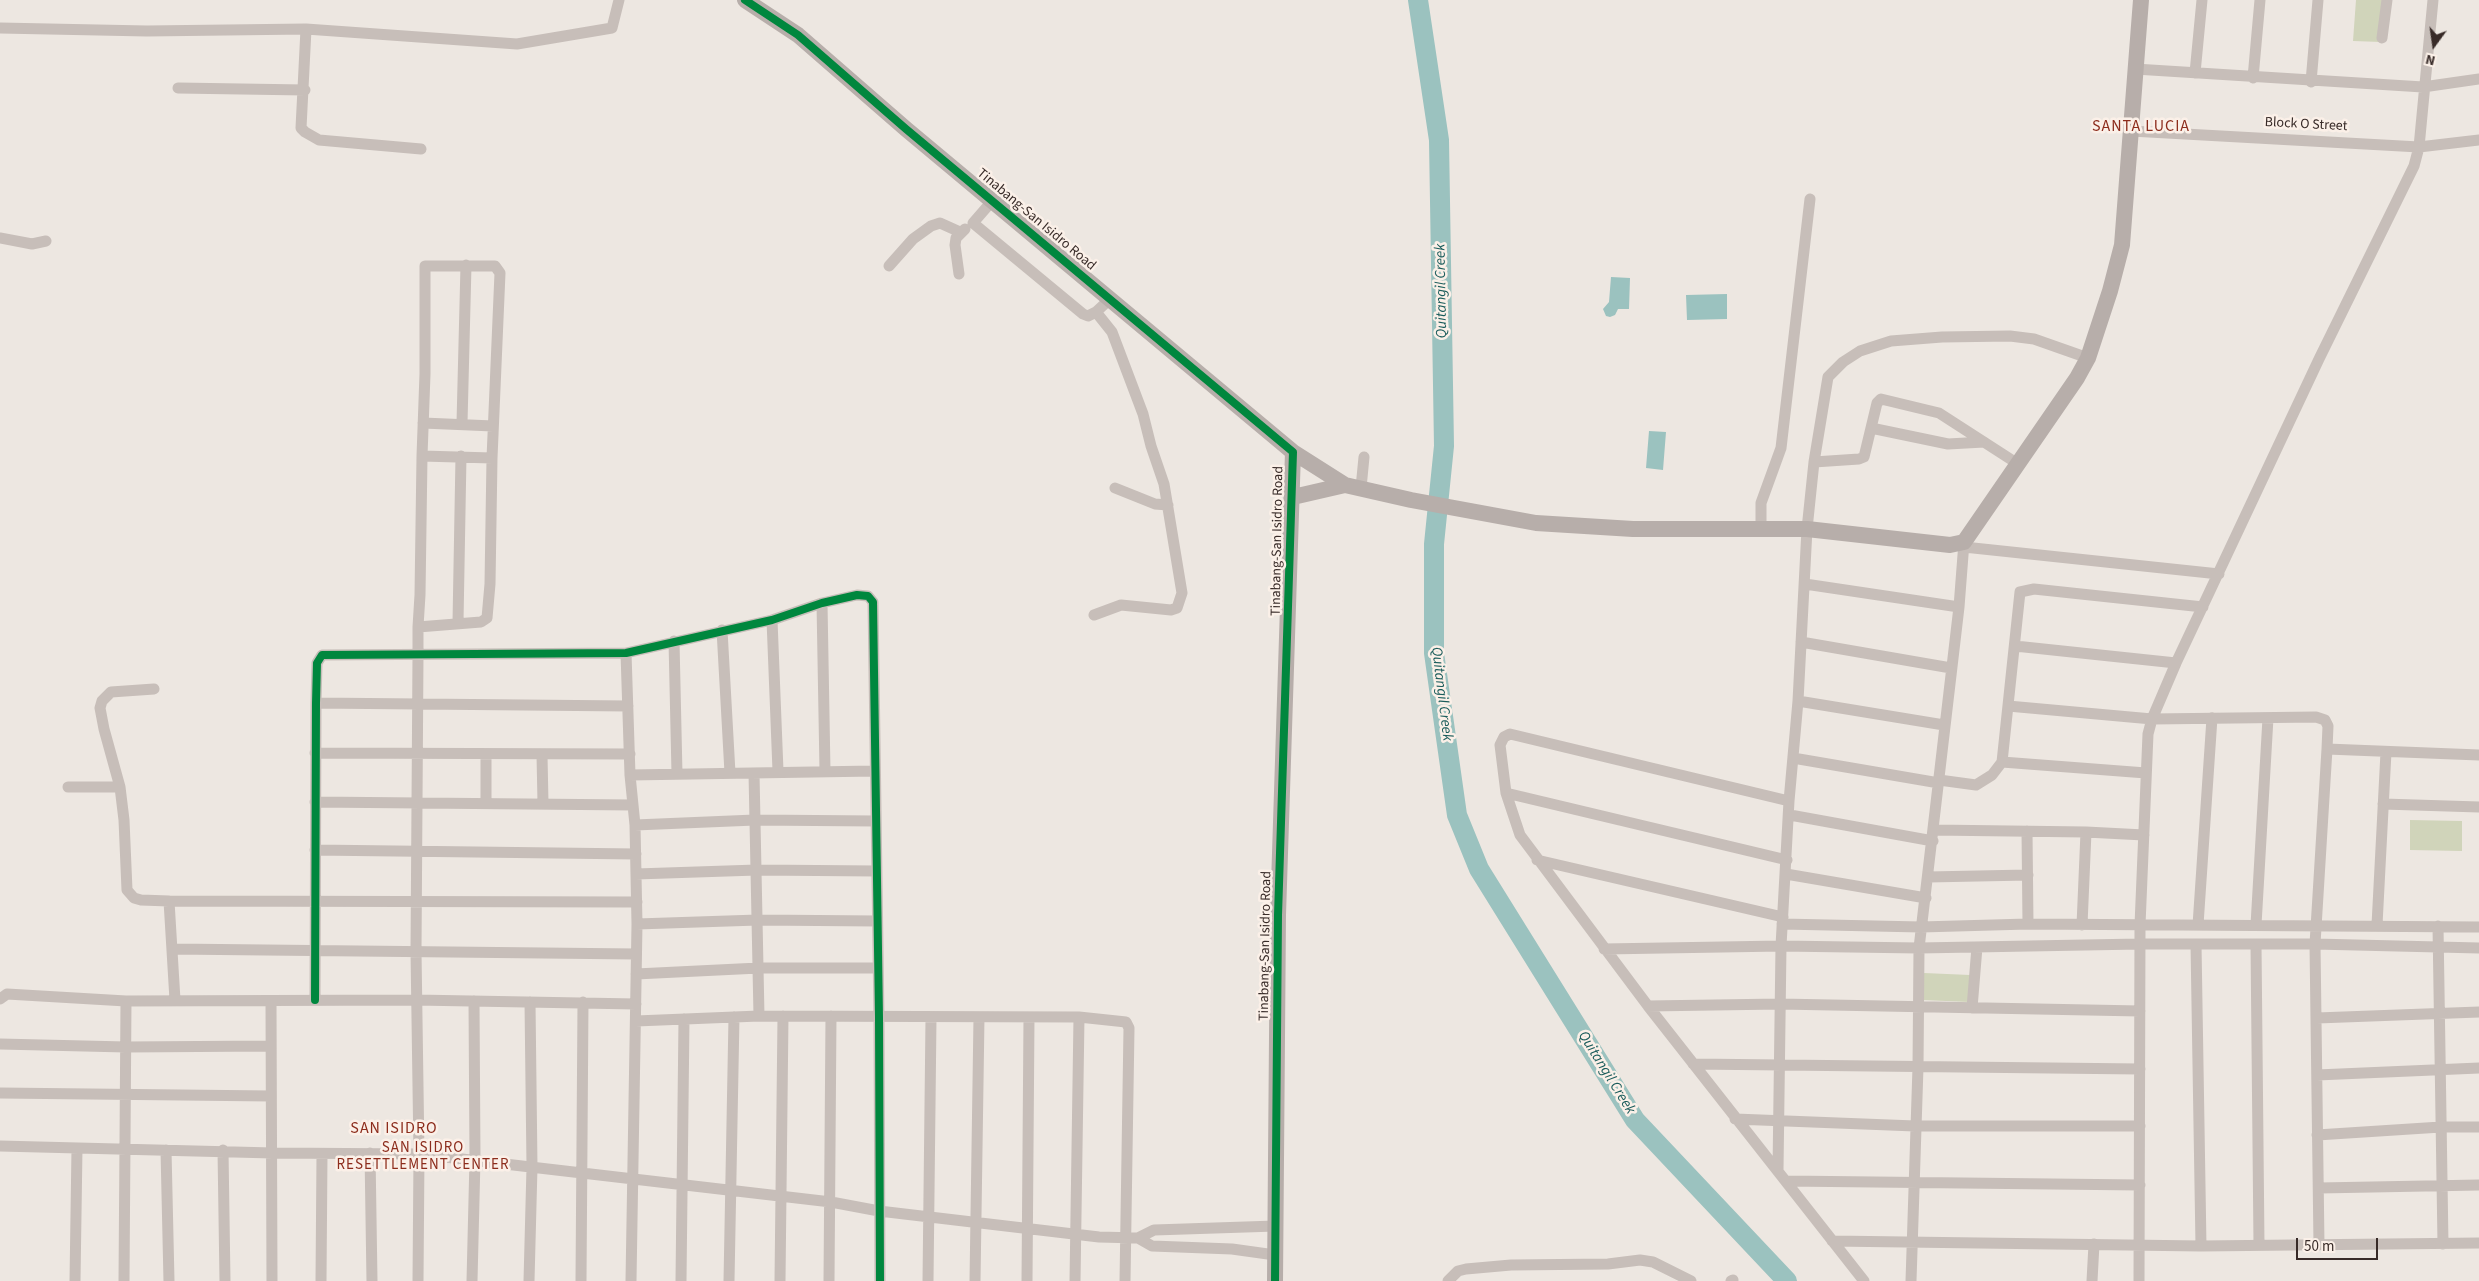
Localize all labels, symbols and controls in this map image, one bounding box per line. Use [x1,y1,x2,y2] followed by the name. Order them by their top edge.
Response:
[2409,20,2459,70] north arrow
[2423,49,2437,70] text: N
[2264,114,2348,136] street label: Block O Street
[2091,117,2191,137] district label: SANTA LUCIA
[973,165,1099,275] street label: Tinabang-San Isidro Road
[1432,244,1452,338] water label: Quitangil Creek
[1268,466,1288,616] street label: Tinabang-San Isidro Road
[1426,646,1456,742] water label: Quitangil Creek
[1256,871,1276,1021] street label: Tinabang-San Isidro Road
[1573,1028,1639,1118] water label: Quitangil Creek
[349,1119,439,1139] district label: SAN ISIDRO
[334,1140,512,1175] district label: SAN ISIDRO RESETTLEMENT CENTER
[2299,1228,2382,1260] scale bar
[2304,1236,2334,1257] text: 50 m

